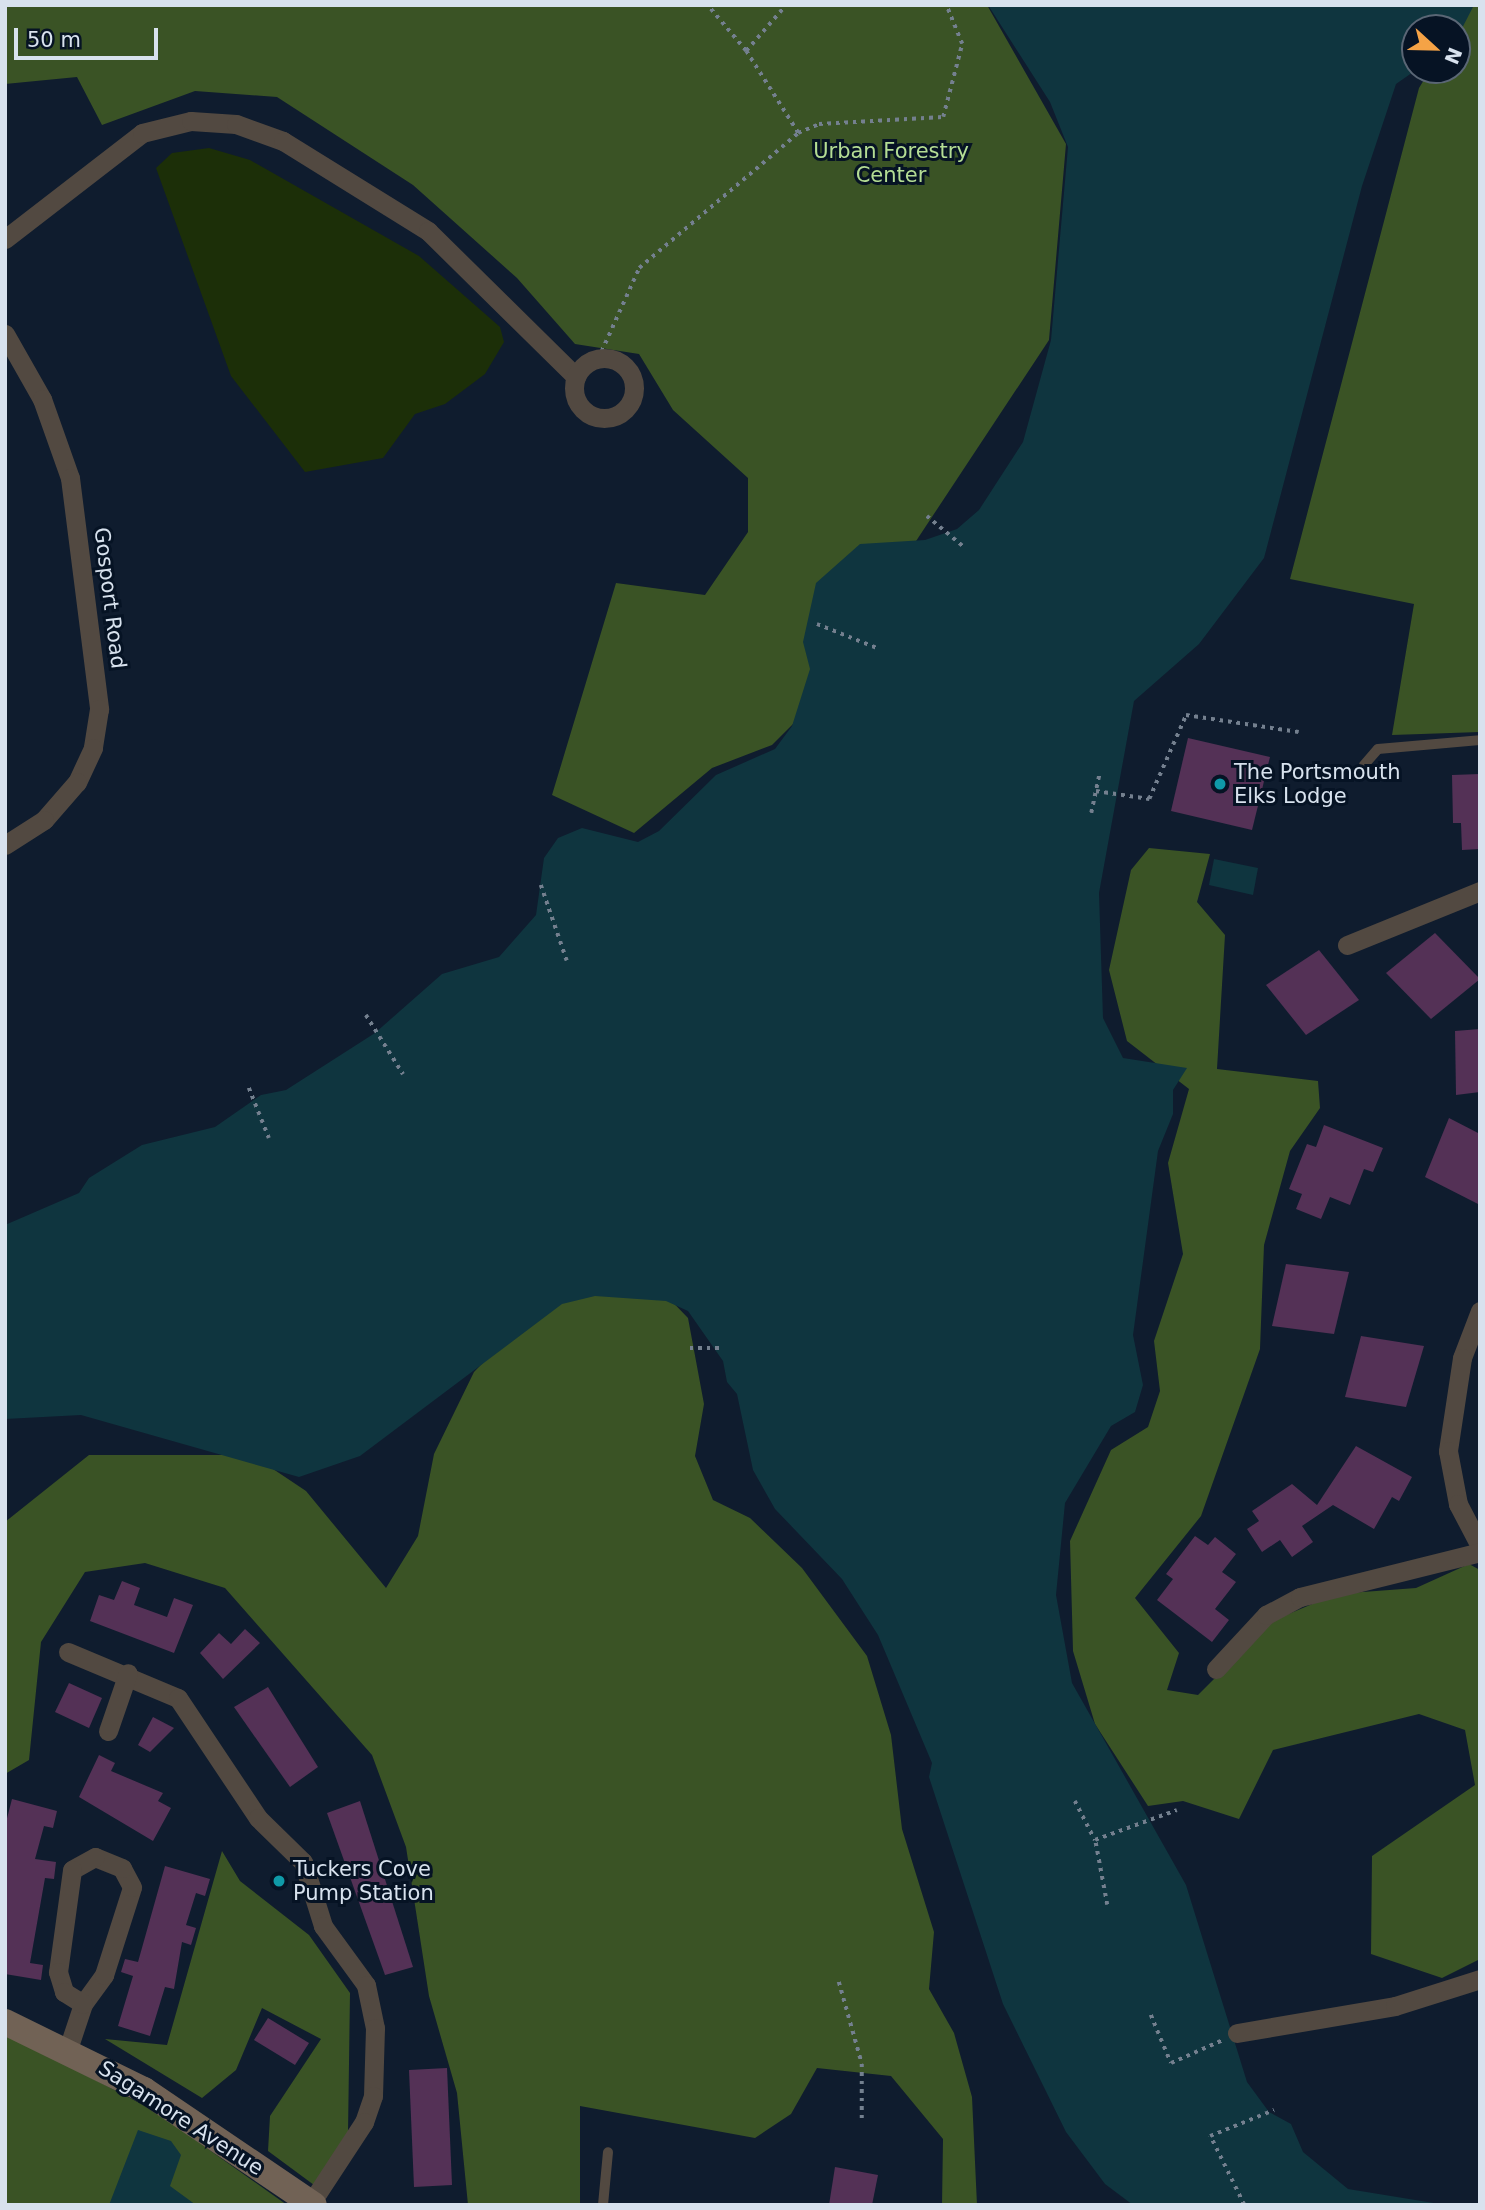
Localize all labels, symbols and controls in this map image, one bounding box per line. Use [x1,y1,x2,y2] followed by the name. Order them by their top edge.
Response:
[18,14,161,58] scale bar
[1401,14,1471,84] north arrow
[27,28,81,52] text: 50 m
[1440,45,1467,68] text: N
[813,138,969,188] park label: Urban Forestry Center
[89,526,131,670] street label: Gosport Road
[1234,759,1400,809] place label: The Portsmouth Elks Lodge
[1212,776,1228,792] marker: The Portsmouth Elks Lodge
[293,1856,434,1906] place label: Tuckers Cove Pump Station
[271,1873,287,1889] marker: Tuckers Cove Pump Station
[94,2055,268,2181] street label: Sagamore Avenue

